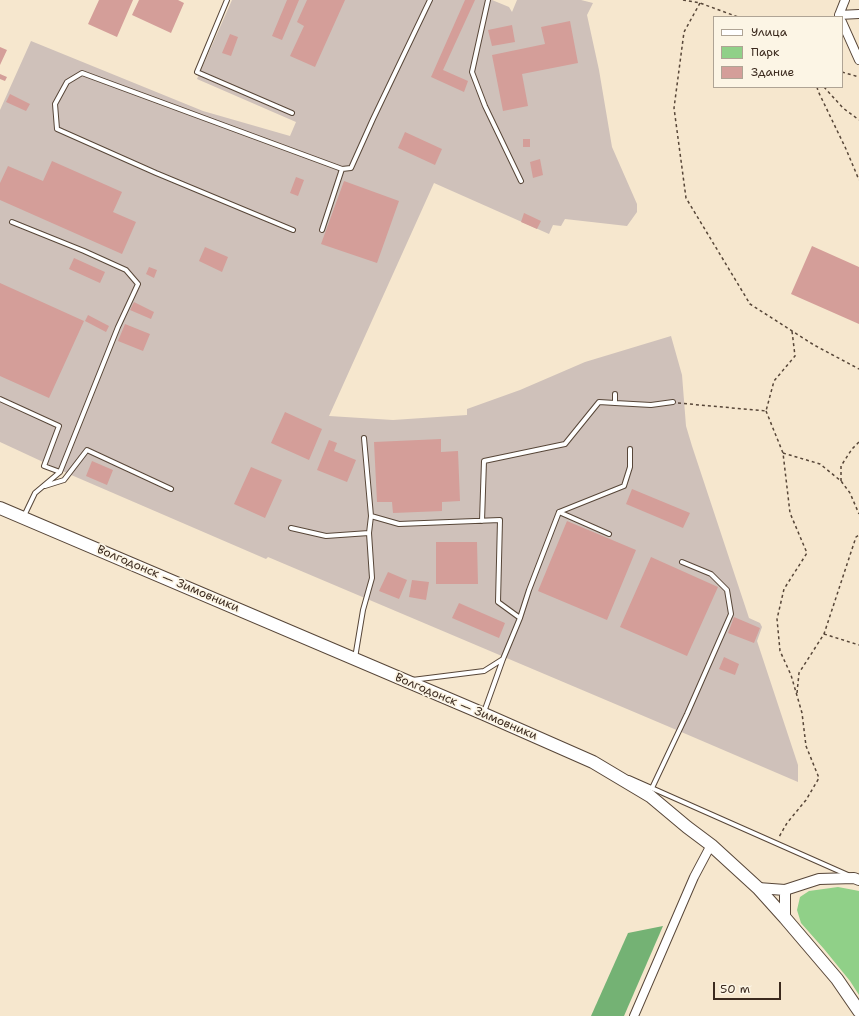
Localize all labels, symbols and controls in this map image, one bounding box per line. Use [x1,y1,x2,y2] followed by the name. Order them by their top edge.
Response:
[713,16,843,88] legend
[751,24,787,40] text: Улица
[751,44,779,60] text: Парк
[751,64,794,80] text: Здание
[95,542,241,616] street label: Волгодонск — Зимовники
[393,670,539,744] street label: Волгодонск — Зимовники
[715,974,783,1000] scale bar
[720,981,750,997] text: 50 m

